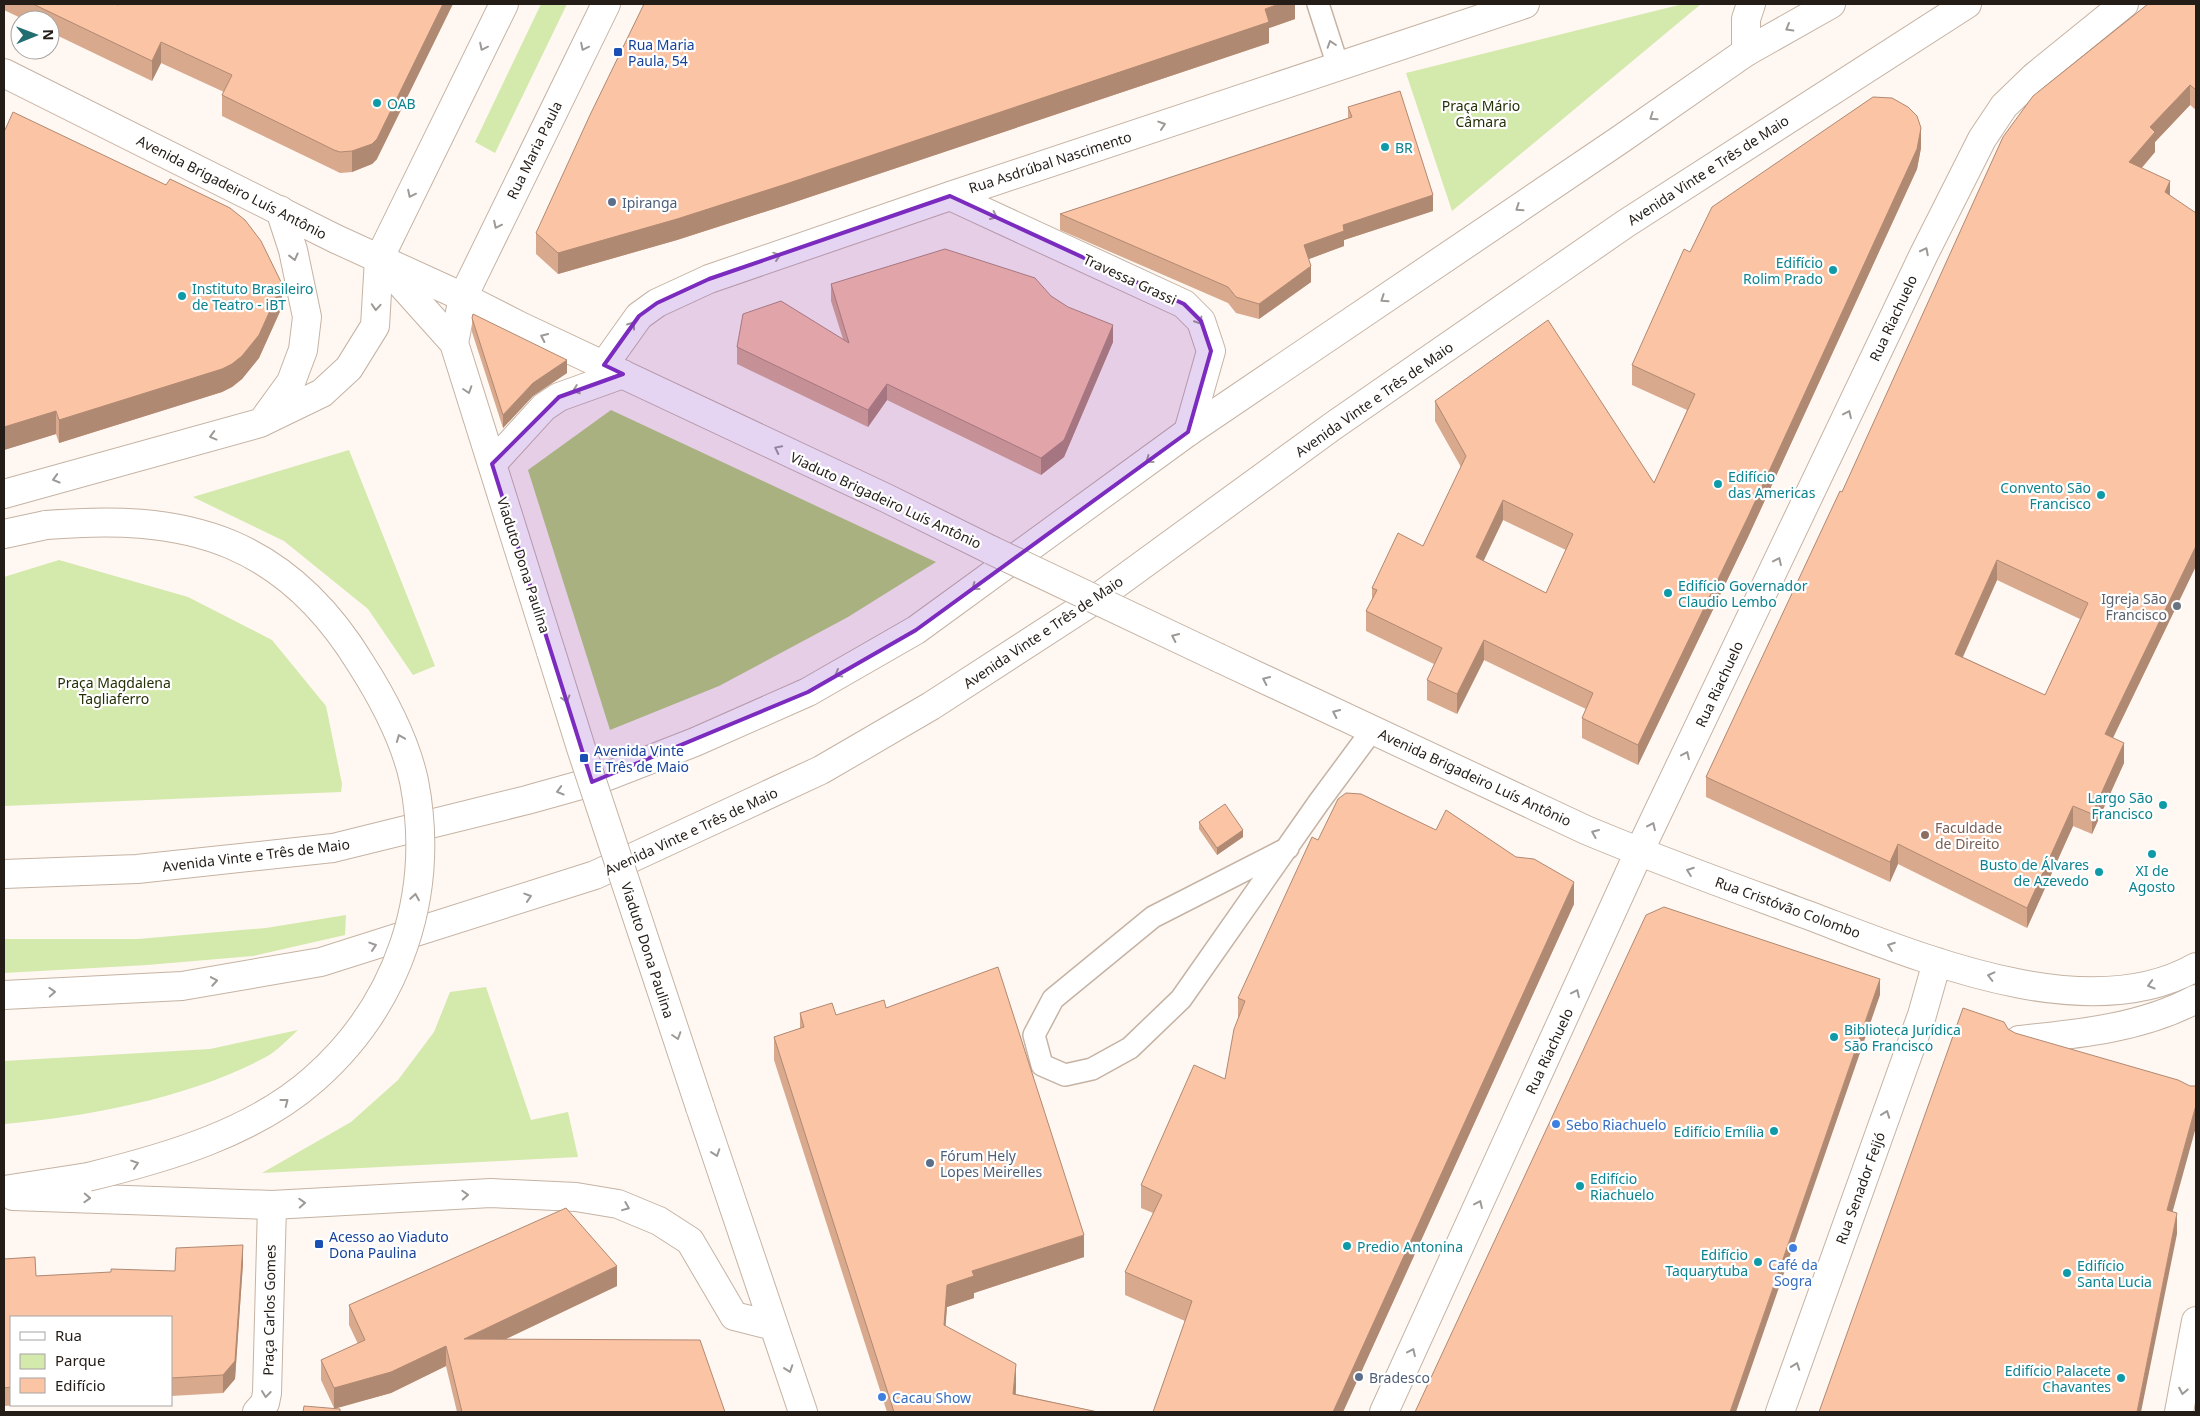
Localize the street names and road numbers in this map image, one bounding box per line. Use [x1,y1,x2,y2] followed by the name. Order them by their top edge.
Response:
[502,98,566,202] street label: Rua Maria Paula
[1624,111,1792,229] street label: Avenida Vinte e Três de Maio
[966,127,1134,197] street label: Rua Asdrúbal Nascimento
[134,131,330,243] street label: Avenida Brigadeiro Luís Antônio
[1080,249,1180,309] street label: Travessa Grassi
[1865,272,1921,364] street label: Rua Riachuelo
[1291,337,1457,461] street label: Avenida Vinte e Três de Maio
[787,447,985,553] street label: Viaduto Brigadeiro Luís Antônio
[493,495,555,635] street label: Viaduto Dona Paulina
[959,571,1127,693] street label: Avenida Vinte e Três de Maio
[1691,638,1747,730] street label: Rua Riachuelo
[1375,724,1575,830] street label: Avenida Brigadeiro Luís Antônio
[601,783,781,879] street label: Avenida Vinte e Três de Maio
[161,834,351,876] street label: Avenida Vinte e Três de Maio
[1713,872,1863,942] street label: Rua Cristóvão Colombo
[617,880,679,1020] street label: Viaduto Dona Paulina
[1521,1005,1577,1097] street label: Rua Riachuelo
[1831,1129,1889,1247] street label: Rua Senador Feijó
[258,1244,280,1376] street label: Praça Carlos Gomes

